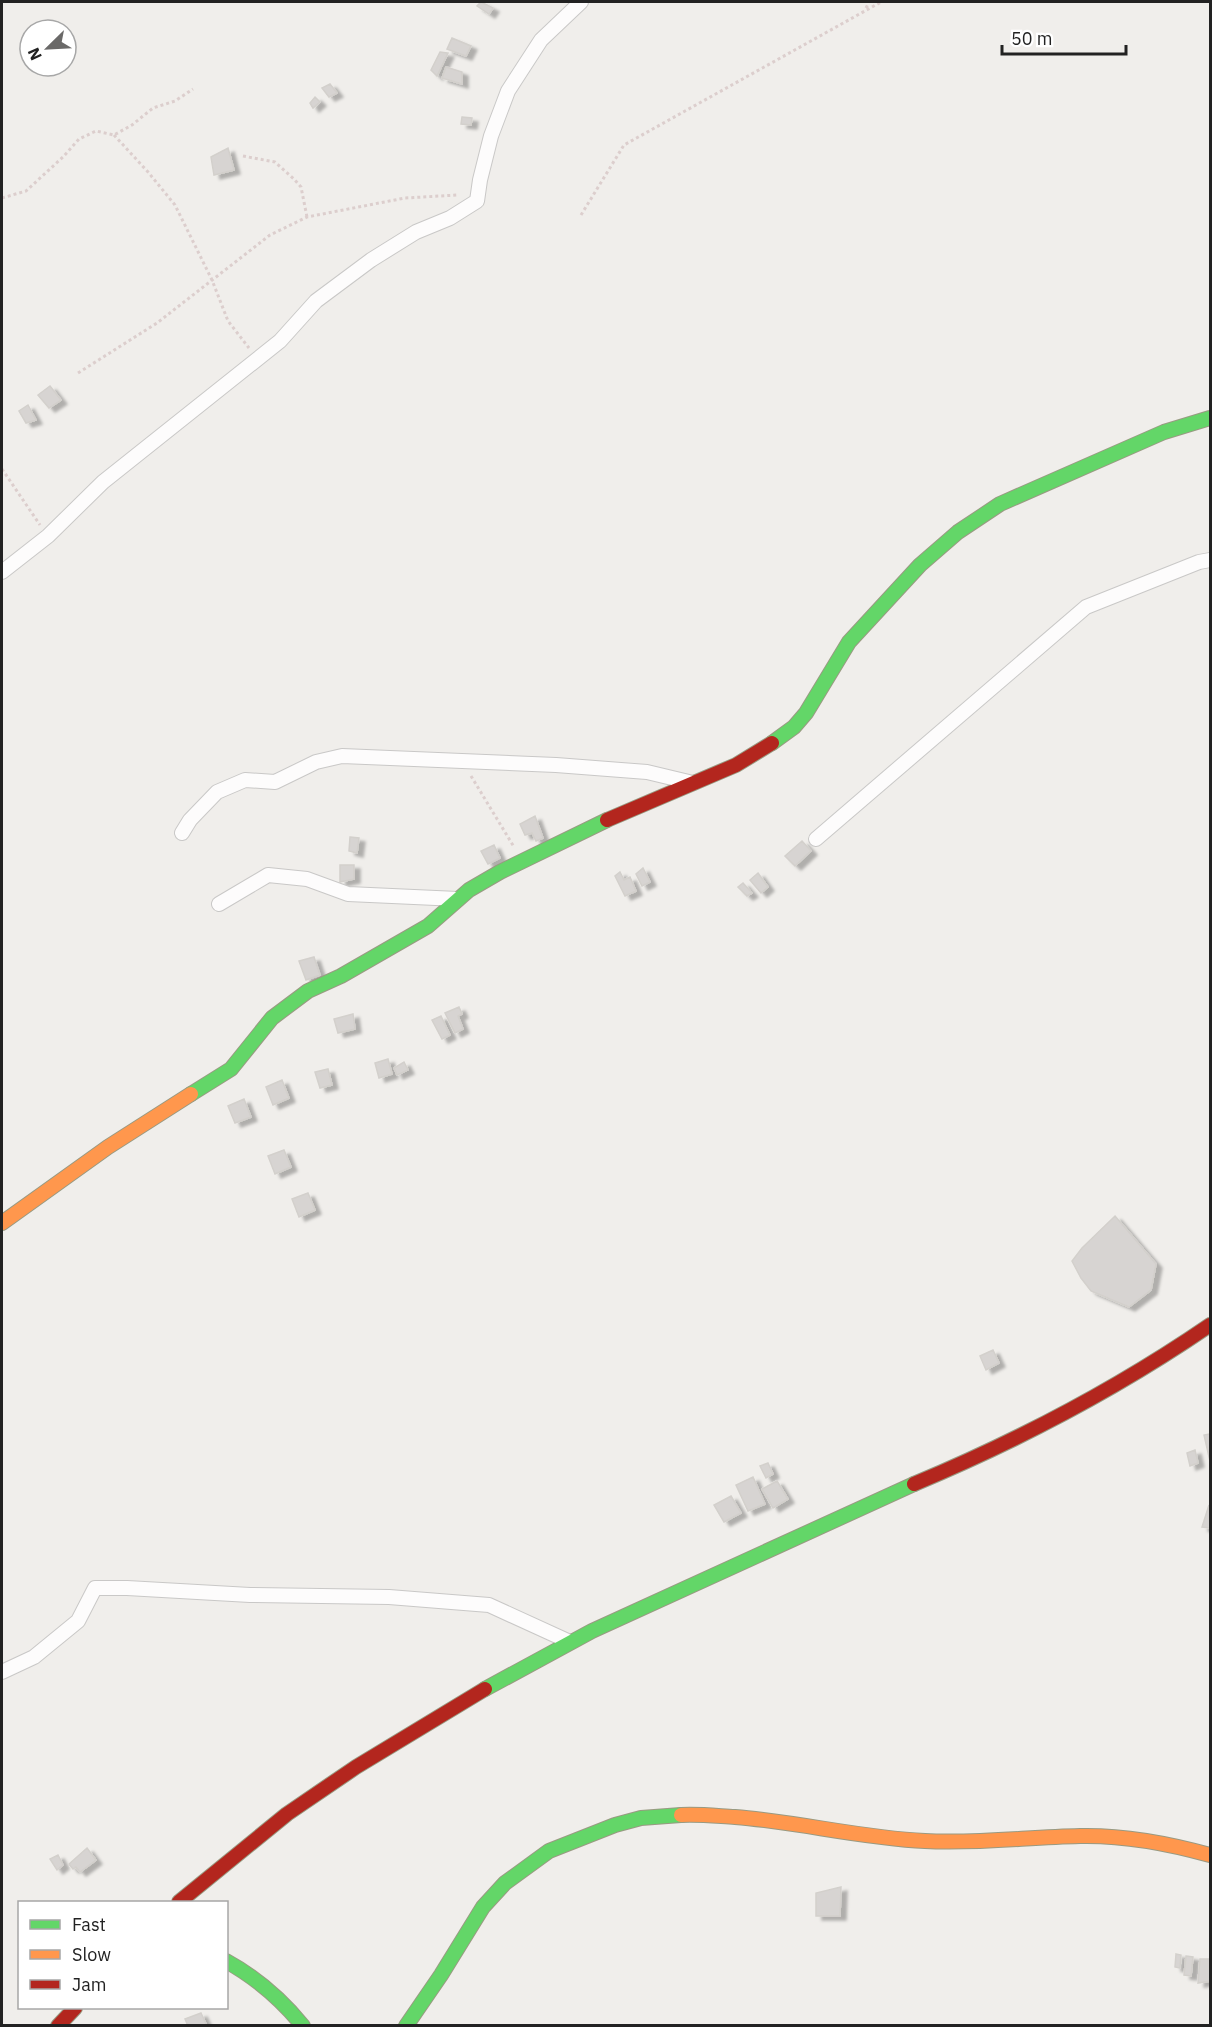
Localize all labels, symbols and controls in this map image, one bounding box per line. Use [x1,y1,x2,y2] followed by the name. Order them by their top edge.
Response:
[18,18,78,78] north arrow
[1002,18,1126,56] scale bar
[1011,27,1053,50] text: 50 m
[23,45,46,63] text: N
[18,1901,228,2009] legend
[72,1913,106,1936] text: Fast
[72,1943,111,1966] text: Slow
[72,1973,107,1996] text: Jam

